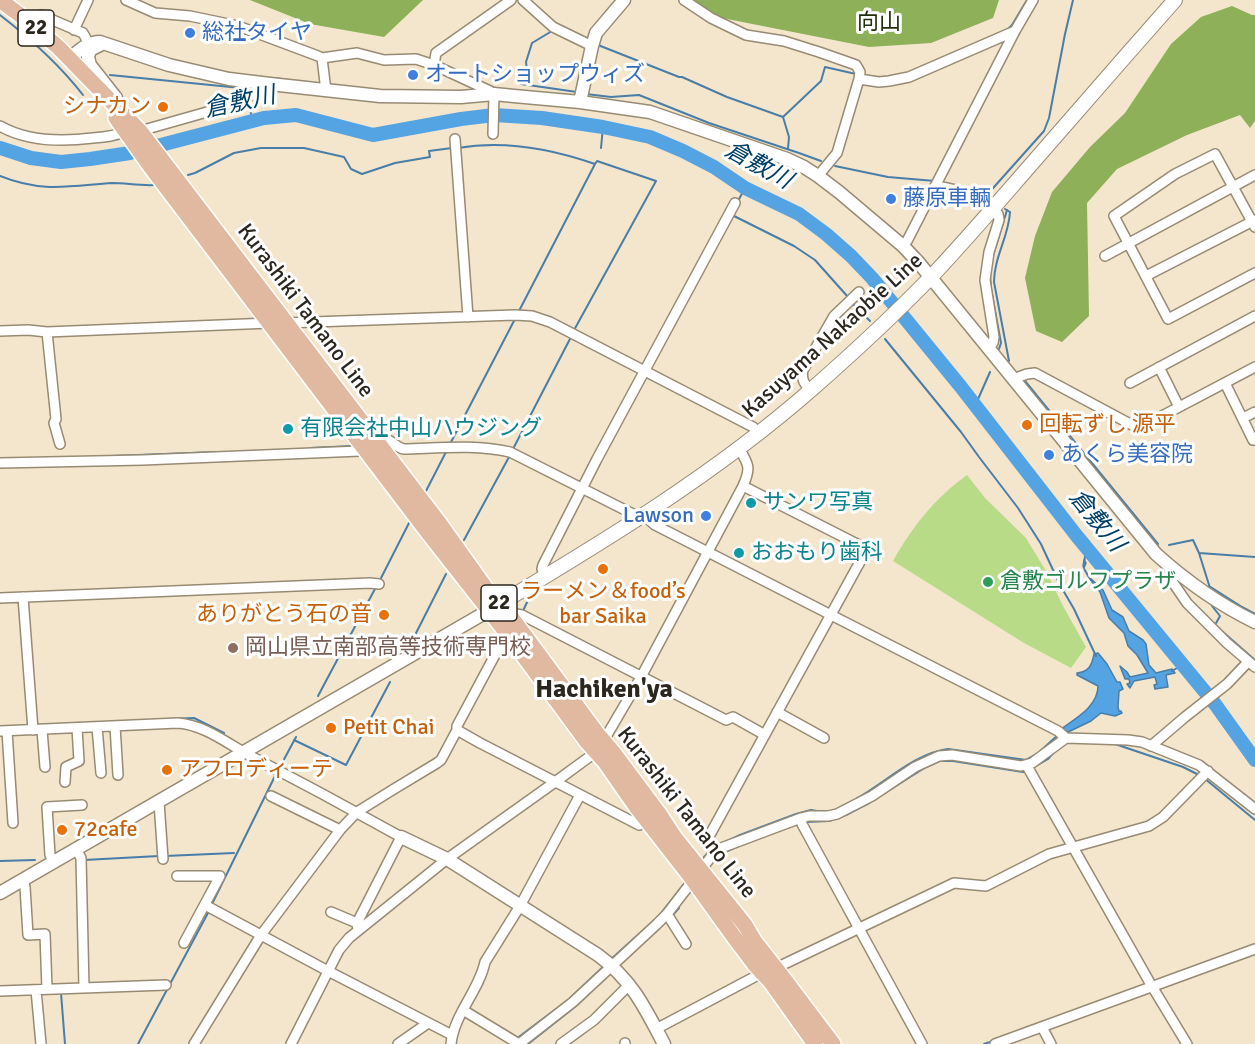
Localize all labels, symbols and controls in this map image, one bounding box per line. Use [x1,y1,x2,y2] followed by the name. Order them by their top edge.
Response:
[18,10,54,46] road number: 22
[857,10,901,36] park label: 向山
[202,20,312,46] place label: 総社タイヤ
[183,26,197,40] marker: 総社タイヤ
[425,62,645,88] place label: オートショップウィズ
[406,68,420,82] marker: オートショップウィズ
[202,81,278,125] water label: 倉敷川
[63,94,151,120] place label: シナカン
[156,100,170,114] marker: シナカン
[720,136,796,196] water label: 倉敷川
[903,186,991,212] place label: 藤原車輛
[884,192,898,206] marker: 藤原車輛
[231,219,379,403] street label: Kurashiki Tamano Line
[737,248,929,424] street label: Kasuyama Nakaobie Line
[1039,412,1176,438] place label: 回転ずし 源平
[300,416,542,442] place label: 有限会社中山ハウジング
[1020,418,1034,432] marker: 回転ずし 源平
[281,422,295,436] marker: 有限会社中山ハウジング
[1061,442,1193,468] place label: あくら美容院
[1042,448,1056,462] marker: あくら美容院
[1062,484,1130,558] water label: 倉敷川
[763,490,873,516] place label: サンワ写真
[744,496,758,510] marker: サンワ写真
[623,503,694,529] place label: Lawson
[699,509,713,523] marker: Lawson
[751,540,883,566] place label: おおもり歯科
[732,546,746,560] marker: おおもり歯科
[596,562,610,576] marker: ラーメン＆food’s bar Saika
[1000,569,1176,595] place label: 倉敷ゴルフプラザ
[981,575,995,589] marker: 倉敷ゴルフプラザ
[520,579,686,630] place label: ラーメン＆food’s bar Saika
[481,585,517,621] road number: 22
[196,602,372,628] place label: ありがとう石の音
[377,608,391,622] marker: ありがとう石の音
[245,635,531,661] place label: 岡山県立南部高等技術専門校
[226,641,240,655] marker: 岡山県立南部高等技術専門校
[535,674,673,706] district label: Hachiken'ya
[343,715,435,741] place label: Petit Chai
[324,721,338,735] marker: Petit Chai
[611,722,761,904] street label: Kurashiki Tamano Line
[179,757,333,783] place label: アフロディーテ
[160,763,174,777] marker: アフロディーテ
[74,817,137,843] place label: 72cafe
[55,823,69,837] marker: 72cafe

